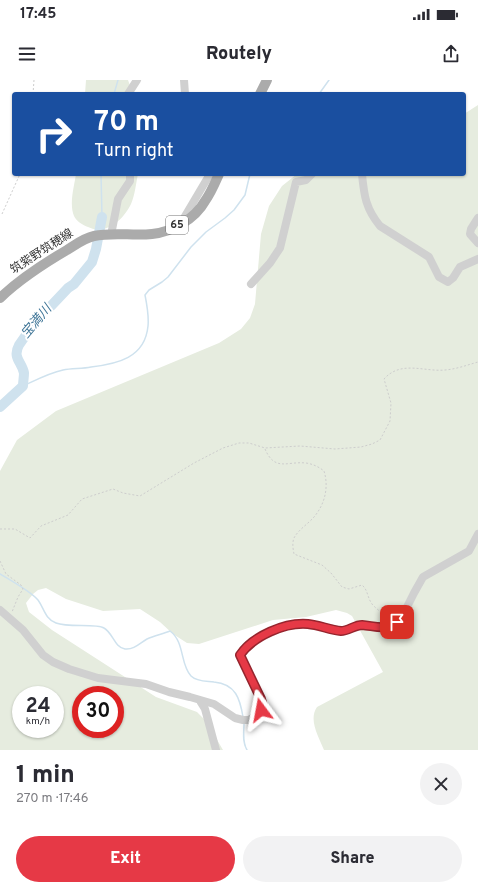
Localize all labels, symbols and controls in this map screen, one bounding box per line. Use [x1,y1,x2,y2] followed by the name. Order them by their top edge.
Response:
[20,5,57,24] text: 17:45
[16,43,38,65] icon: menu
[206,43,272,66] text: Routely
[440,43,462,65] icon: share
[94,105,159,141] text: 70 m
[28,108,80,160] icon: right
[94,140,174,163] text: Turn right
[166,216,188,234] road number: 65
[7,226,77,278] street label: 筑紫野筑穂線
[18,300,57,342] water label: 宝満川
[380,605,414,639] pin
[386,611,408,633] icon: arrive
[72,686,124,738] speed limit sign: 30
[240,689,282,731] position arrow
[25,694,51,720] text: 24
[26,715,50,728] text: km/h
[16,761,75,791] text: 1 min
[420,763,462,805] button: close
[16,791,89,807] text: 270 m · 17:46
[16,836,235,882] button: Exit
[243,836,462,882] button: Share

